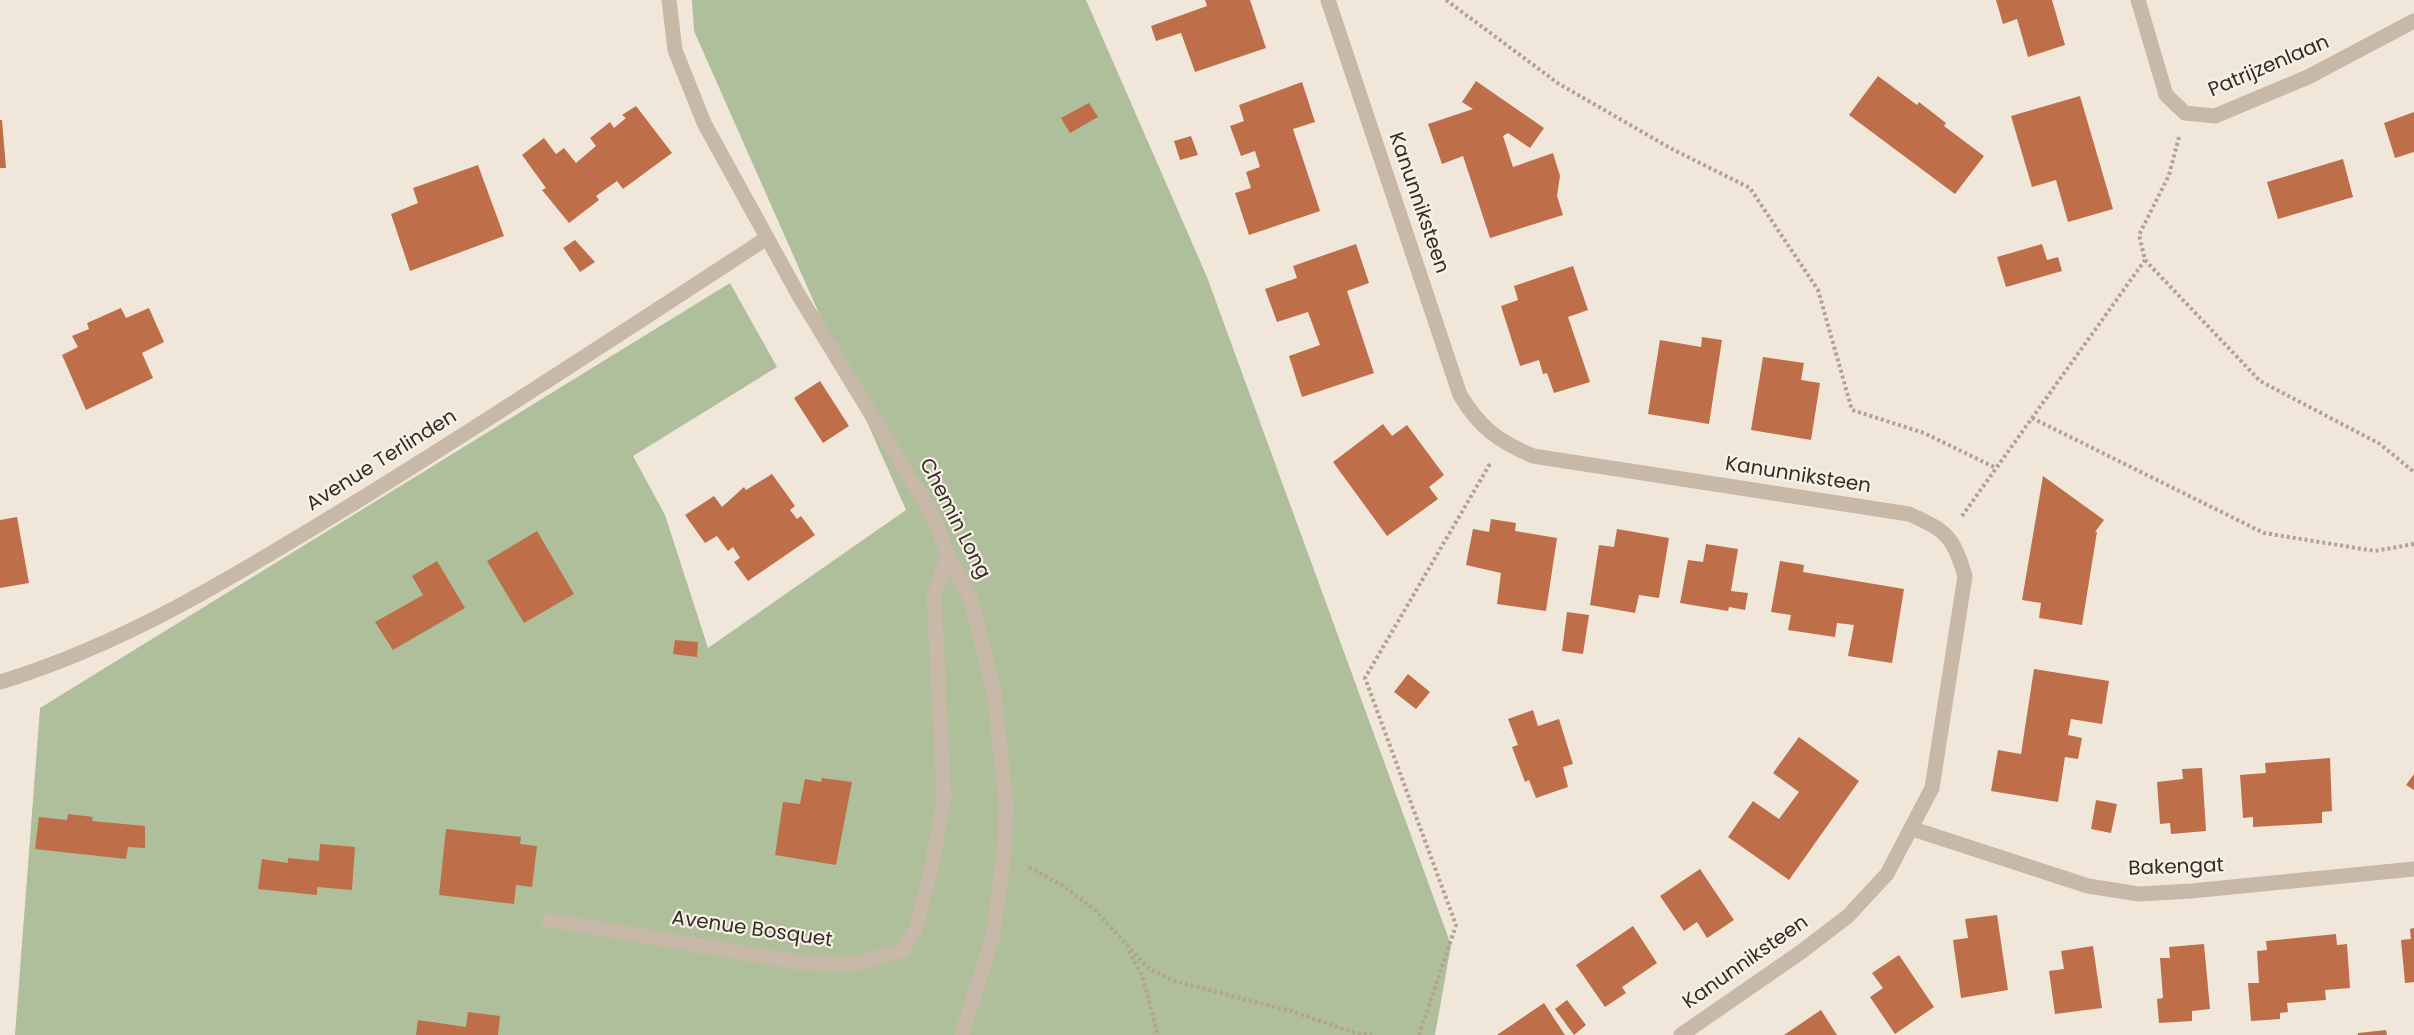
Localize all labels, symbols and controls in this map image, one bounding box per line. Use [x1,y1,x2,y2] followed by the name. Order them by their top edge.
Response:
[2205,31,2333,103] street label: Patrijzenlaan
[1383,129,1453,277] street label: Kanunniksteen
[303,405,461,517] street label: Avenue Terlinden
[1723,453,1873,499] street label: Kanunniksteen
[913,455,995,583] street label: Chemin Long
[2128,854,2224,882] street label: Bakengat
[670,907,834,953] street label: Avenue Bosquet
[1679,911,1813,1015] street label: Kanunniksteen

